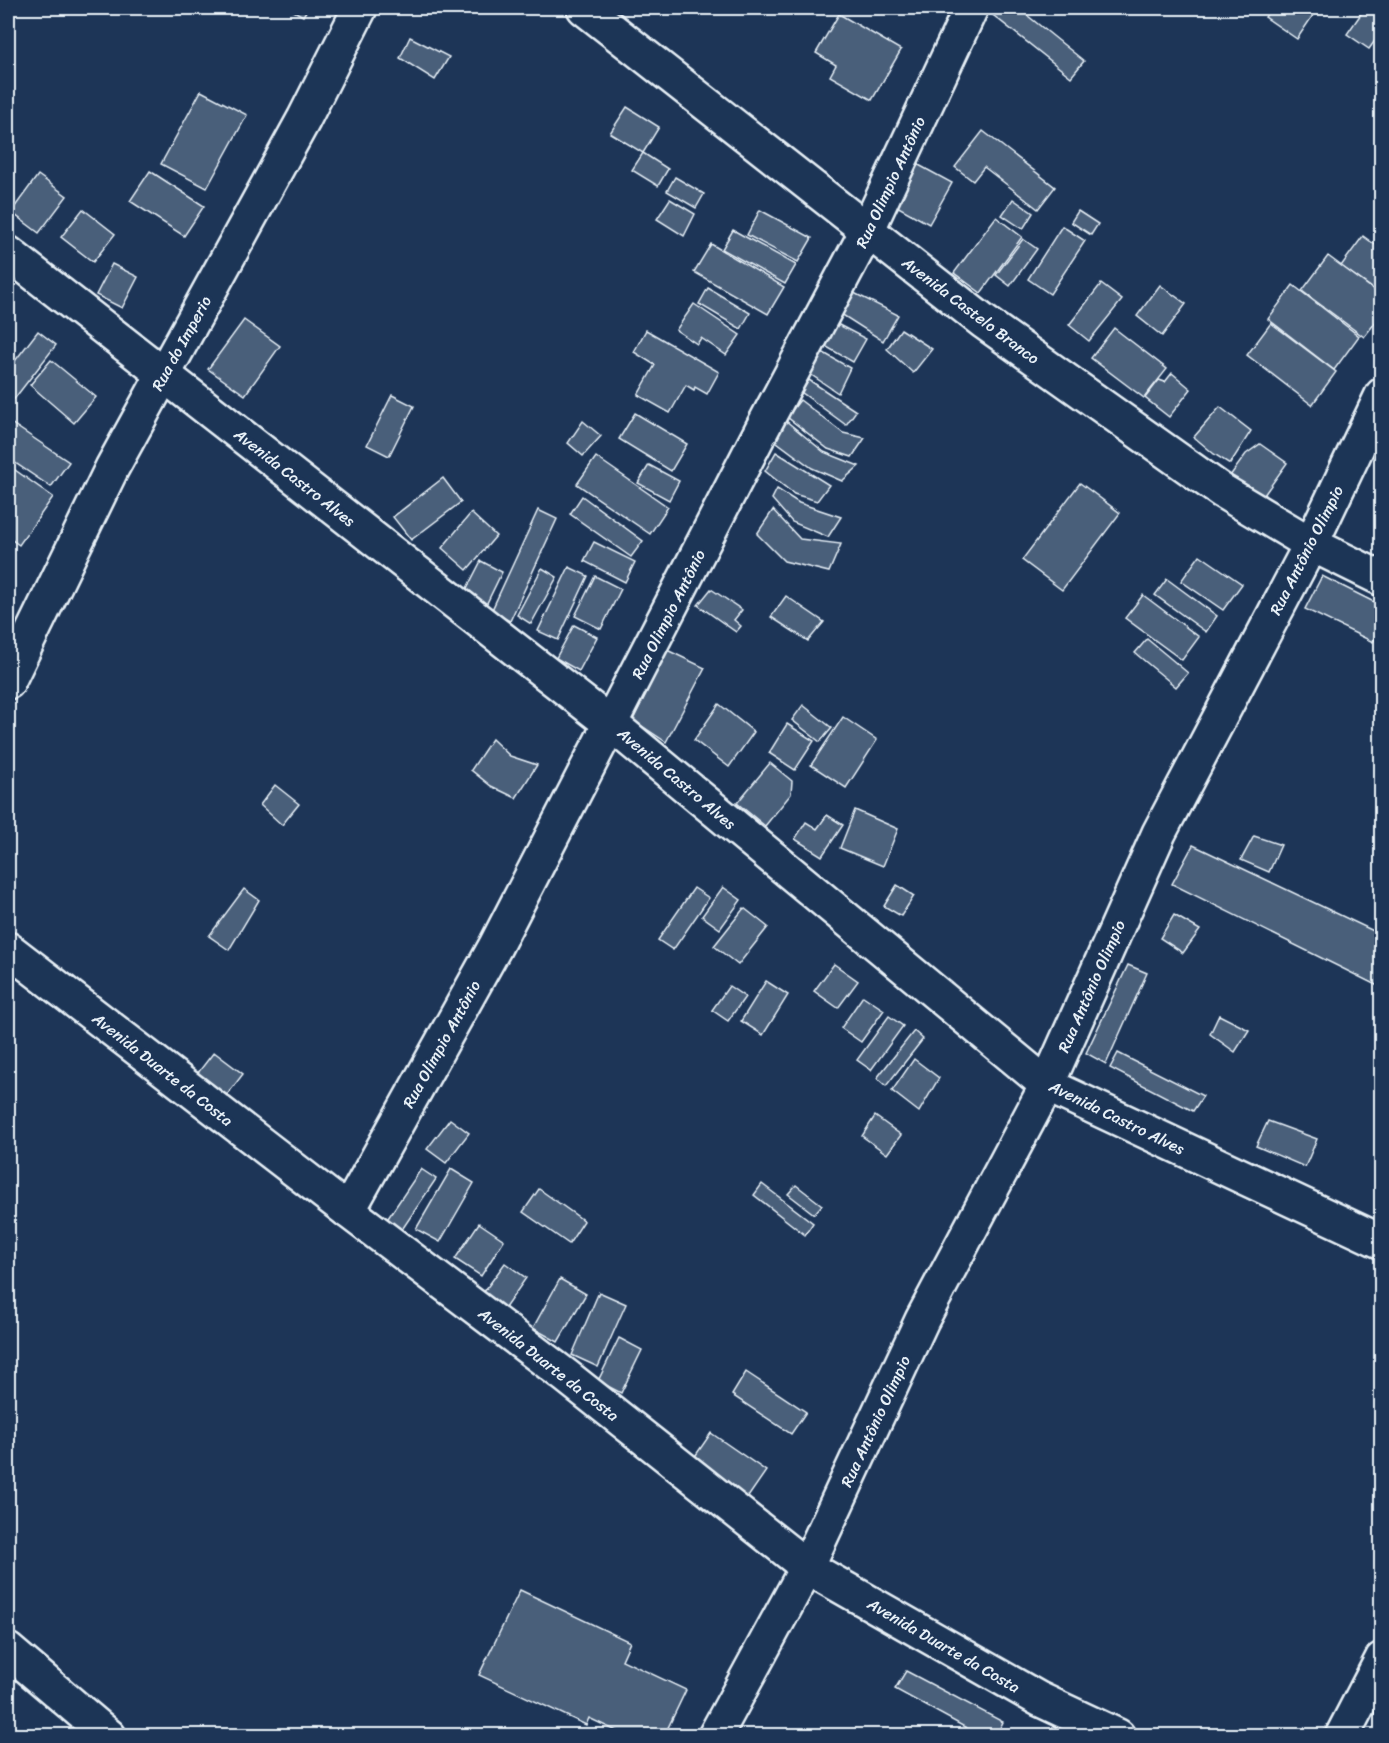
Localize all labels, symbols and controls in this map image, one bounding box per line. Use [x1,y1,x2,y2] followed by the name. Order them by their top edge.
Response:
[847,111,934,253] street label: Rua Olimpio Antônio
[895,248,1046,372] street label: Avenida Castelo Branco
[143,290,220,396] street label: Rua do Imperio
[227,420,362,535] street label: Avenida Castro Alves
[1261,480,1352,620] street label: Rua Antônio Olimpio
[623,544,714,684] street label: Rua Olimpio Antônio
[610,719,743,837] street label: Avenida Castro Alves
[1049,915,1134,1057] street label: Rua Antônio Olimpio
[394,975,489,1114] street label: Rua Olimpio Antônio
[85,1004,240,1134] street label: Avenida Duarte da Costa
[1043,1072,1190,1163] street label: Avenida Castro Alves
[471,1299,626,1429] street label: Avenida Duarte da Costa
[832,1350,919,1492] street label: Rua Antônio Olimpio
[861,1589,1026,1701] street label: Avenida Duarte da Costa

